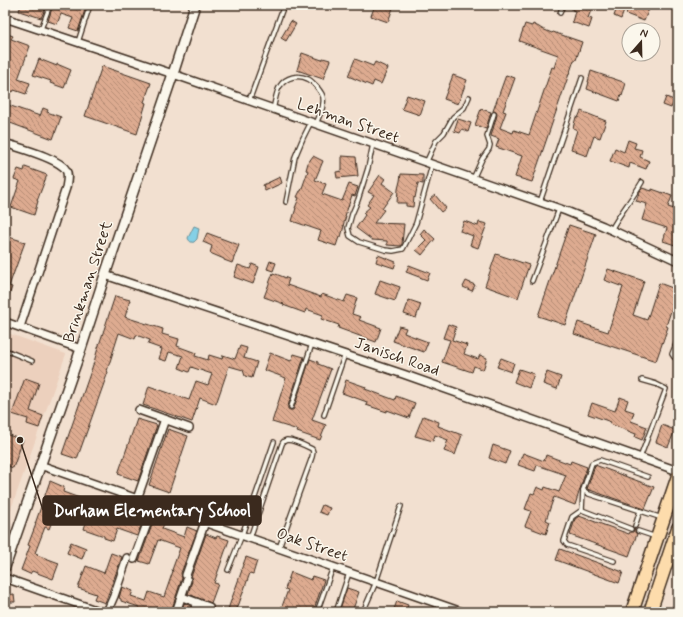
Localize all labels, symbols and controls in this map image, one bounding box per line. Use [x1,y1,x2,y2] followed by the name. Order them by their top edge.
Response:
[621,22,661,62] north arrow
[638,26,650,41] text: N
[294,94,402,148] street label: Lehman Street
[58,218,118,345] street label: Brinkman Street
[352,333,442,381] street label: Janisch Road
[43,496,261,525] callout: Durham Elementary School
[53,500,251,523] text: Durham Elementary School
[274,523,350,567] street label: Oak Street

